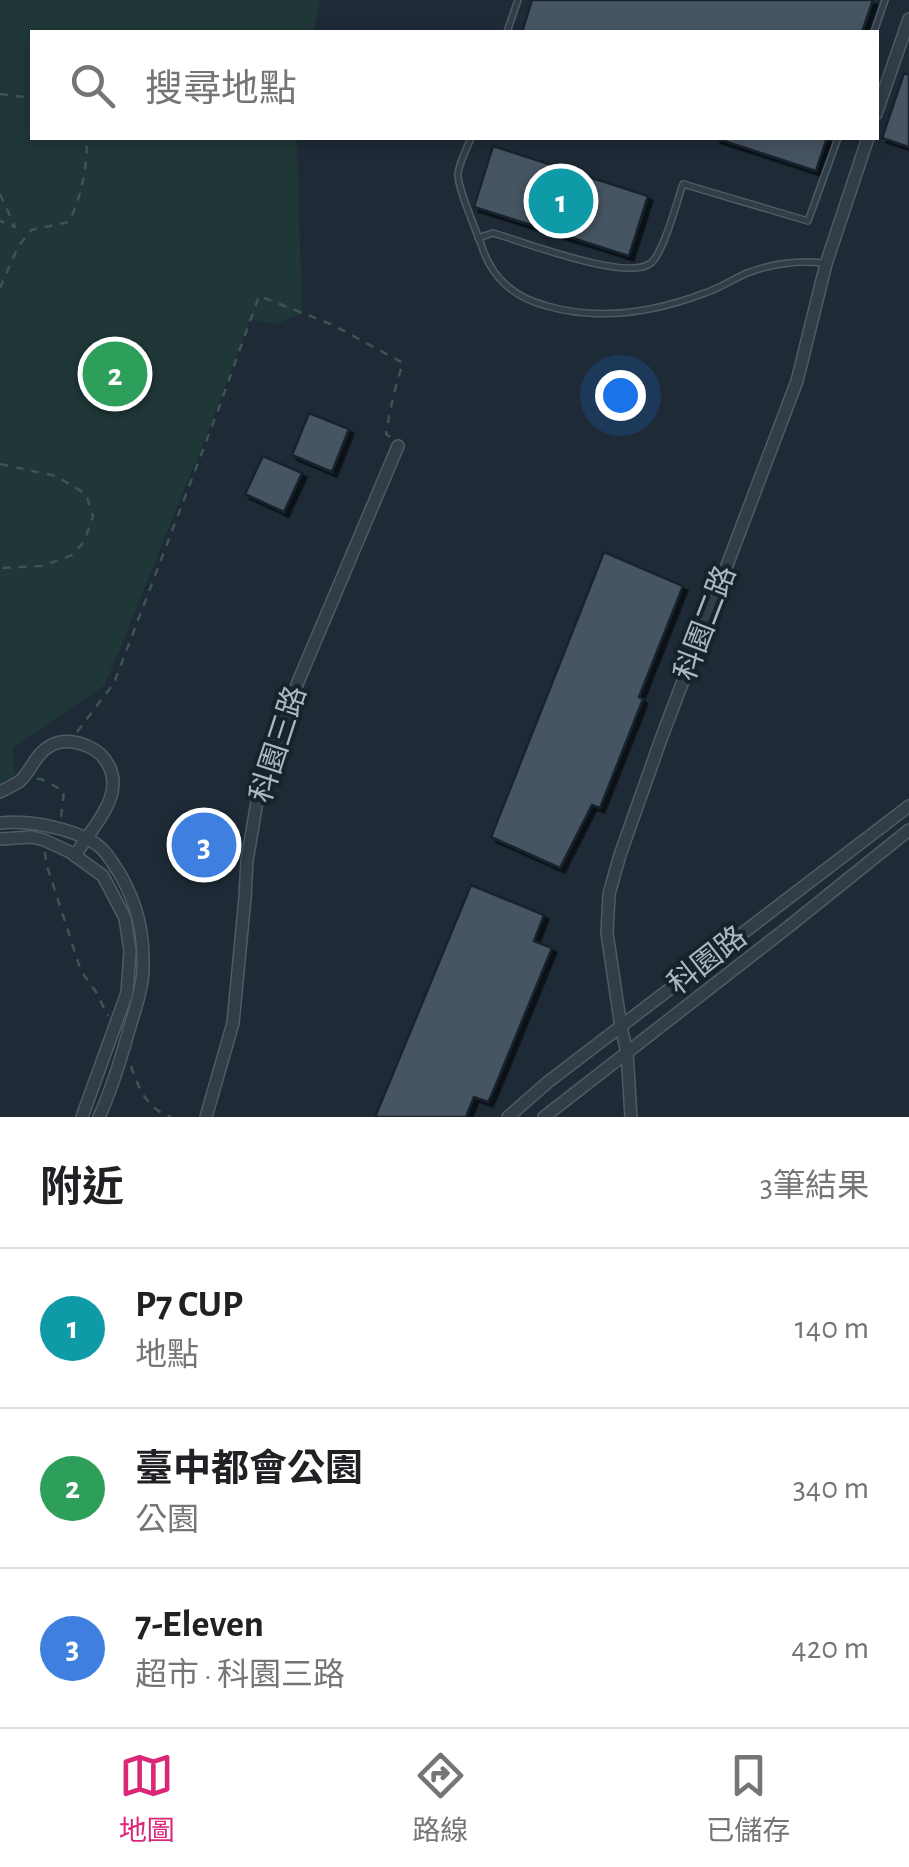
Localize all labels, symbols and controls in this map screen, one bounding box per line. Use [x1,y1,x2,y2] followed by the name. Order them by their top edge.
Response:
[30,30,879,140] search box
[65,58,120,113] icon: search
[145,71,297,109] text: 搜尋地點
[528,164,594,238] pin: 1
[82,336,148,412] pin: 2
[595,370,646,421] your location
[669,561,741,685] street label: 科園二路
[244,682,312,806] street label: 科園三路
[172,808,236,882] pin: 3
[662,920,752,1000] street label: 科園路
[40,1167,124,1209] text: 附近
[760,1170,869,1202] text: 3筆結果
[135,1286,243,1324] text: P7 CUP
[67,1312,78,1344] text: 1
[795,1312,869,1344] text: 140 m
[135,1339,199,1371] text: 地點
[135,1451,363,1489] text: 臺中都會公園
[65,1472,80,1504] text: 2
[793,1472,869,1504] text: 340 m
[135,1504,199,1536] text: 公園
[135,1606,264,1644] text: 7-Eleven
[66,1632,79,1664] text: 3
[791,1632,869,1664] text: 420 m
[135,1659,345,1691] text: 超市 · 科園三路
[119,1748,175,1849] tab: 地圖
[412,1748,468,1849] tab: 路線
[706,1748,790,1849] tab: 已儲存

